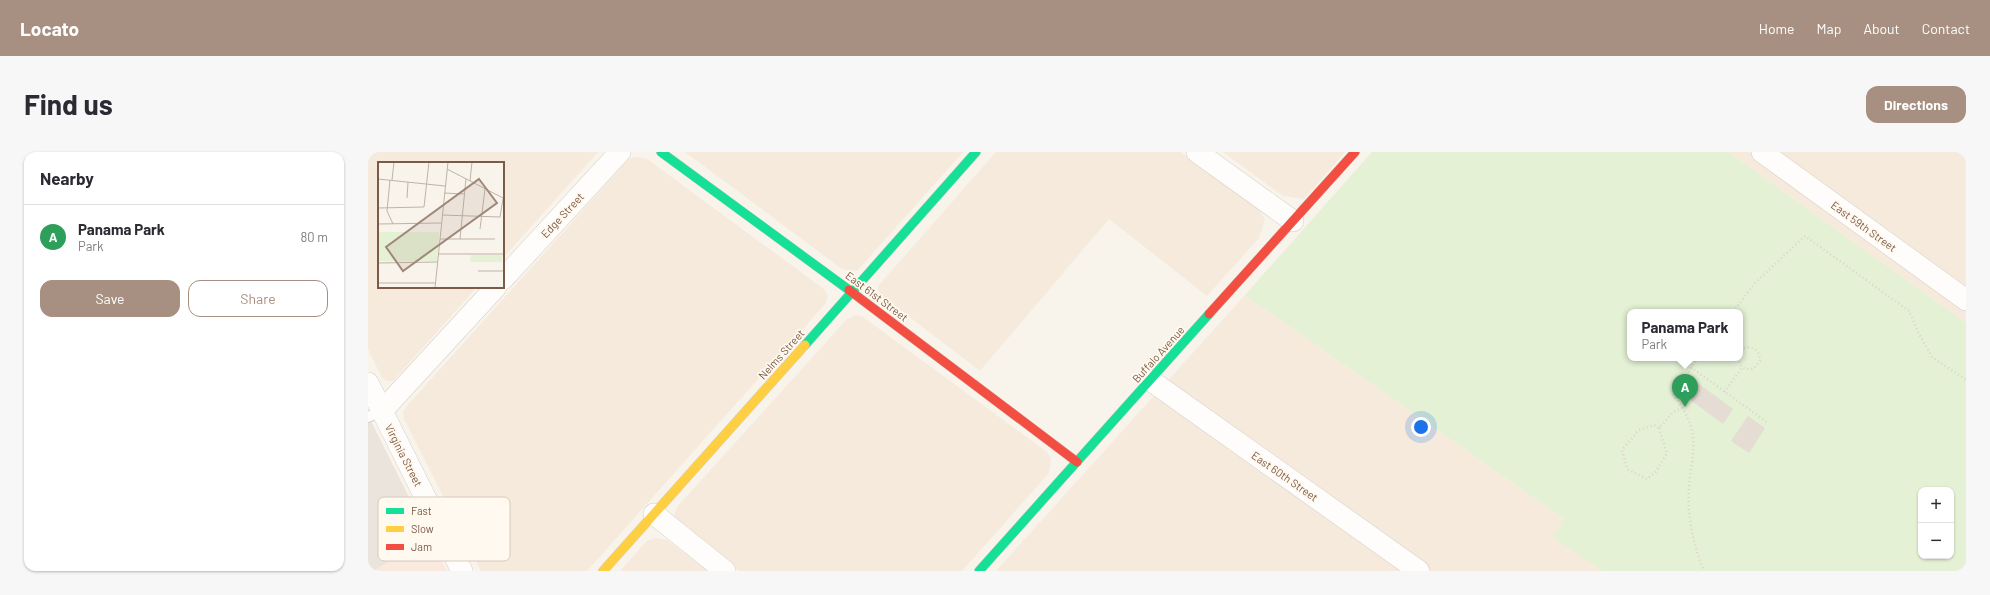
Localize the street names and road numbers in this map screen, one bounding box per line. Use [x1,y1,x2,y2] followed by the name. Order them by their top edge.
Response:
[538,190,586,240] street label: Edge Street
[1829,198,1899,254] street label: East 59th Street
[843,268,911,324] street label: East 61st Street
[1129,323,1187,385] street label: Buffalo Avenue
[755,326,807,382] street label: Nelms Street
[383,422,425,488] street label: Virginia Street
[1249,448,1321,504] street label: East 60th Street

